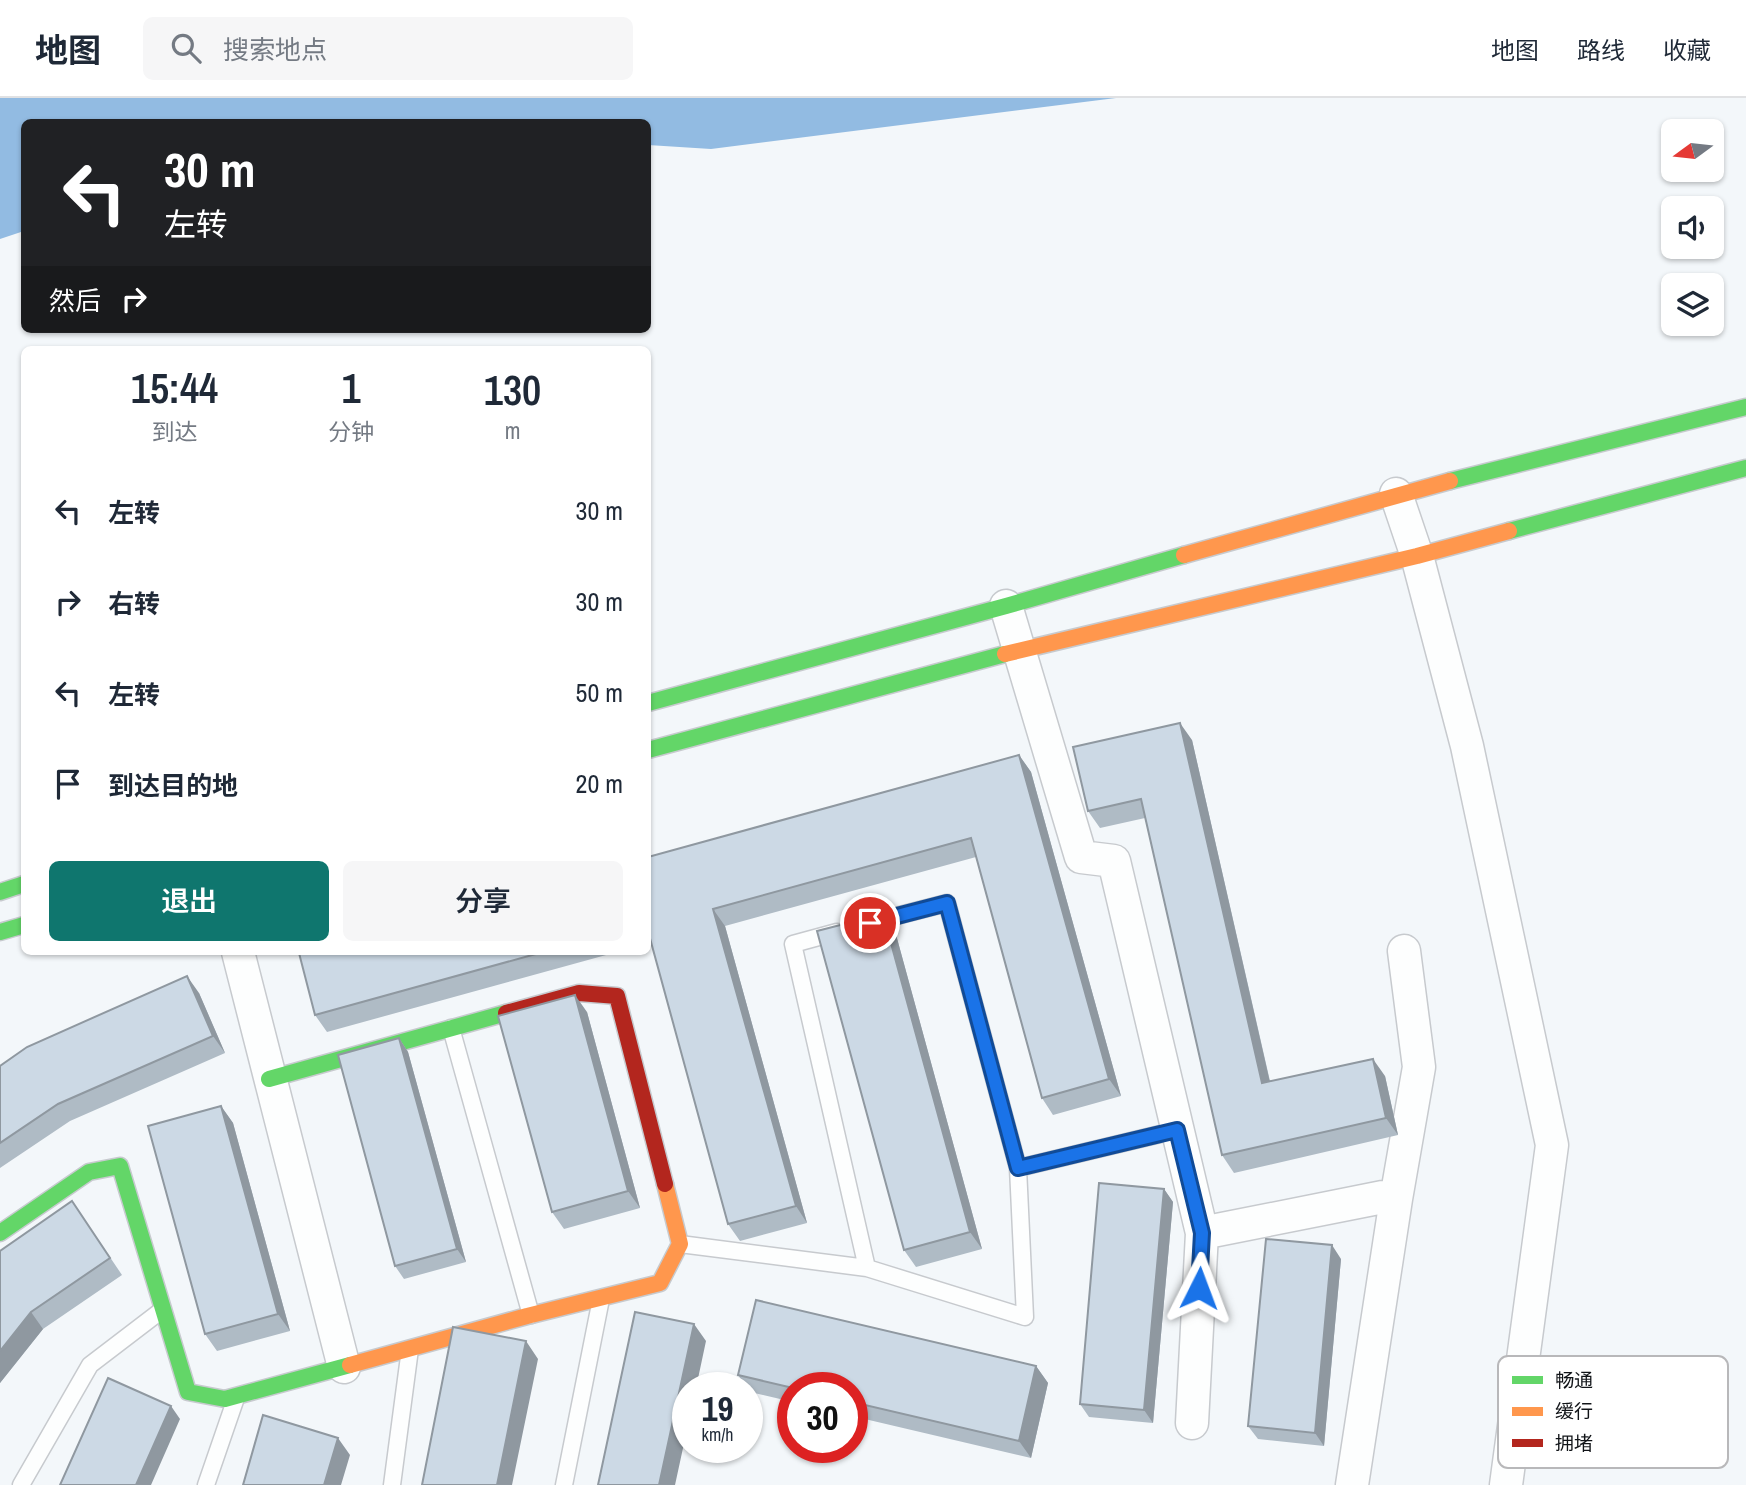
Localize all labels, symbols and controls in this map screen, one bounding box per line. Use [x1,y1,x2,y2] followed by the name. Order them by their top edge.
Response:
[143,17,633,80] search box
[35,28,101,72] text: 地图
[167,29,205,67] icon: search
[223,32,327,67] text: 搜索地点
[1491,34,1539,66] text: 地图
[1577,34,1625,66] text: 路线
[1663,34,1711,66] text: 收藏
[1661,119,1724,182] north arrow
[1661,119,1724,336] map controls
[164,136,256,202] text: 30 m
[49,147,140,238] icon: left
[1661,196,1724,259] button: sound
[164,203,228,246] text: 左转
[1661,273,1724,336] button: layers
[115,280,153,318] icon: right
[49,283,101,318] text: 然后
[131,360,218,416] text: 15:44
[341,360,361,416] text: 1
[484,362,541,418] text: 130
[505,415,520,446] text: m
[151,416,197,447] text: 到达
[328,416,374,447] text: 分钟
[49,492,87,530] icon: left
[576,493,623,528] text: 30 m
[108,495,160,530] text: 左转
[49,583,87,621] icon: right
[576,584,623,619] text: 30 m
[108,586,160,621] text: 右转
[49,674,87,712] icon: left
[576,675,623,710] text: 50 m
[108,677,160,712] text: 左转
[49,765,87,803] icon: arrive
[576,766,623,801] text: 20 m
[108,768,238,803] text: 到达目的地
[49,861,329,941] button: 退出
[343,861,623,941] button: 分享
[840,893,900,953] pin
[851,904,889,942] icon: arrive
[1162,1251,1236,1325] position arrow
[1498,1356,1728,1468] legend
[1555,1367,1593,1393] text: 畅通
[777,1372,868,1463] speed limit sign: 30
[702,1385,733,1432] text: 19
[1555,1398,1593,1424] text: 缓行
[702,1422,734,1447] text: km/h
[1555,1430,1593,1456] text: 拥堵

